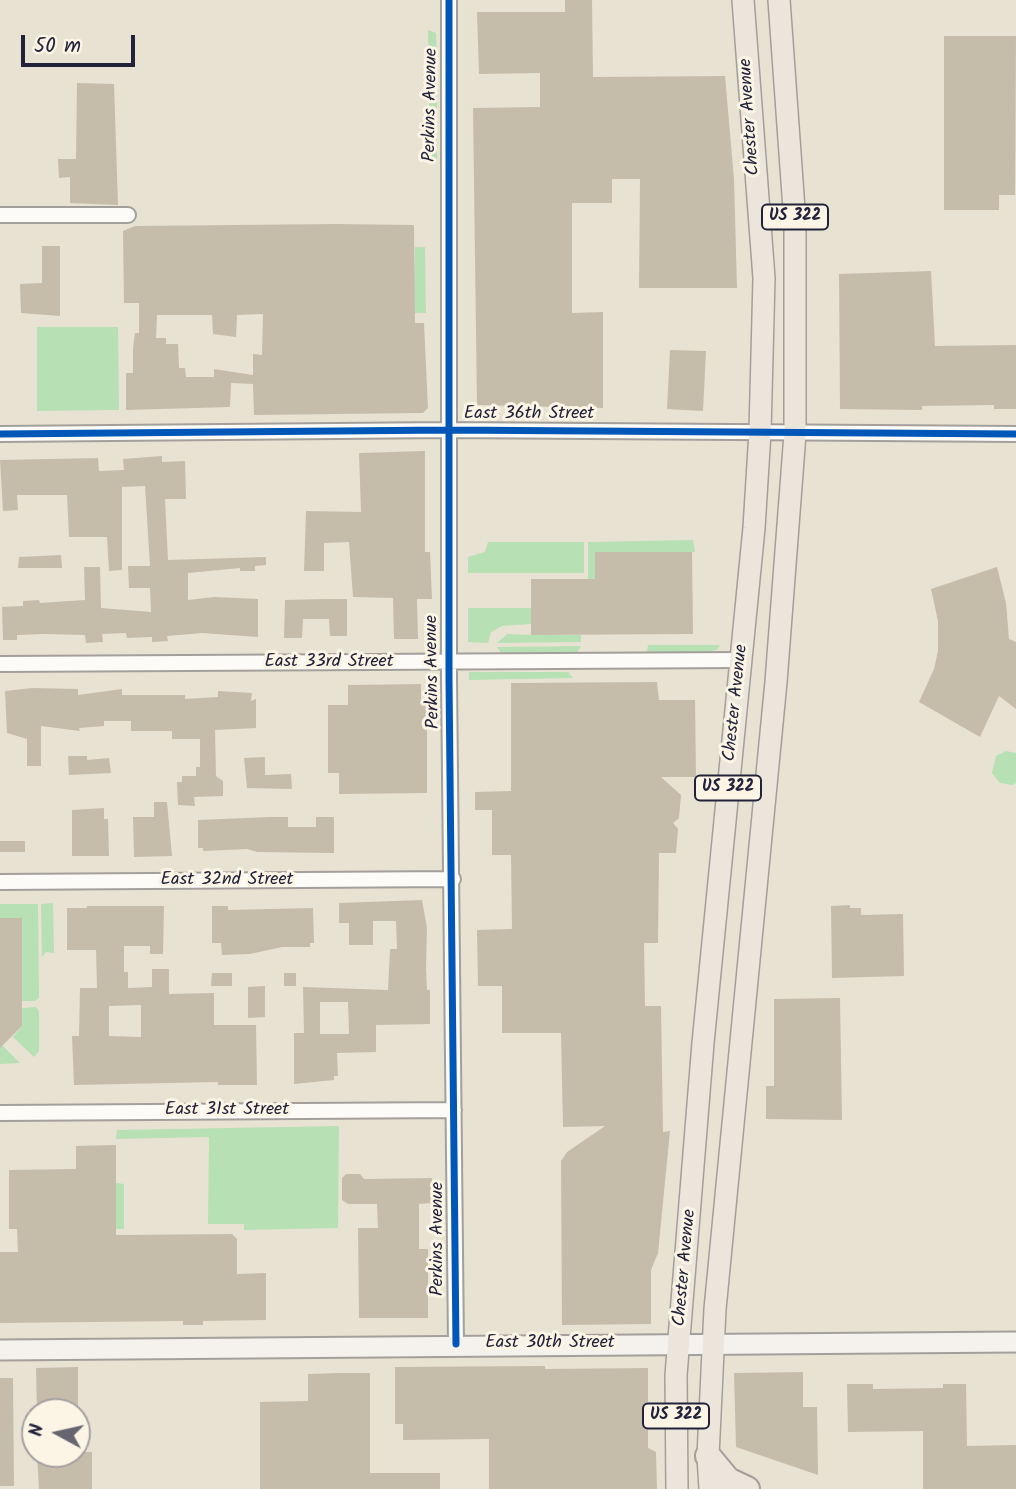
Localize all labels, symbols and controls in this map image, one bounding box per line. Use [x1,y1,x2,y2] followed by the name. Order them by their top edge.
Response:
[24,21,138,65] scale bar
[34,30,81,63] text: 50 m
[420,48,444,162] street label: Perkins Avenue
[736,58,766,176] street label: Chester Avenue
[762,204,828,230] road number: US 322
[464,404,594,426] street label: East 36th Street
[422,615,446,729] street label: Perkins Avenue
[720,643,754,763] street label: Chester Avenue
[264,652,394,674] street label: East 33rd Street
[695,776,761,800] road number: US 322
[160,870,294,892] street label: East 32nd Street
[165,1100,289,1122] street label: East 31st Street
[428,1182,450,1296] street label: Perkins Avenue
[670,1209,702,1327] street label: Chester Avenue
[485,1333,615,1355] street label: East 30th Street
[21,1398,91,1468] north arrow
[643,1404,709,1428] road number: US 322
[21,1422,53,1438] text: N

